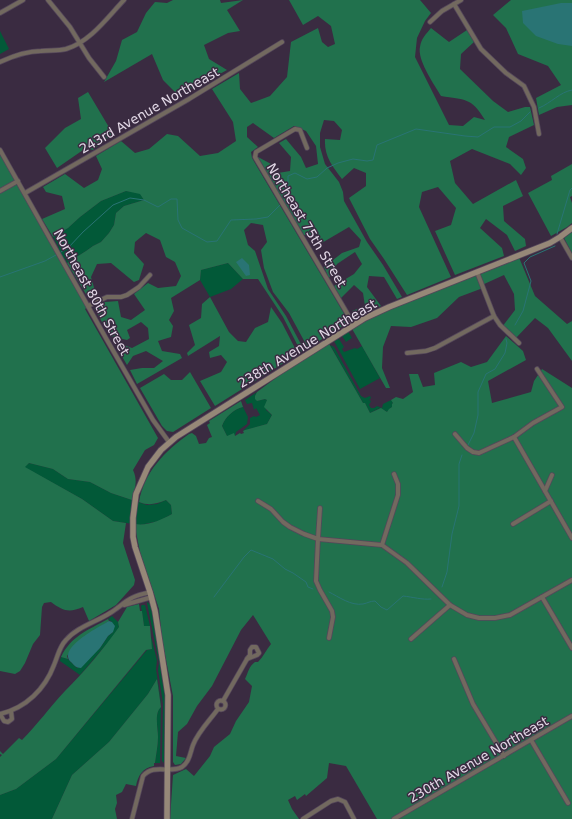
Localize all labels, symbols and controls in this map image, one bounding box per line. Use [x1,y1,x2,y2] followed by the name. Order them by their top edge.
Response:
[77,64,222,157] street label: 243rd Avenue Northeast
[264,161,350,290] street label: Northeast 75th Street
[51,227,133,358] street label: Northeast 80th Street
[235,296,379,391] street label: 238th Avenue Northeast
[406,713,551,806] street label: 230th Avenue Northeast

